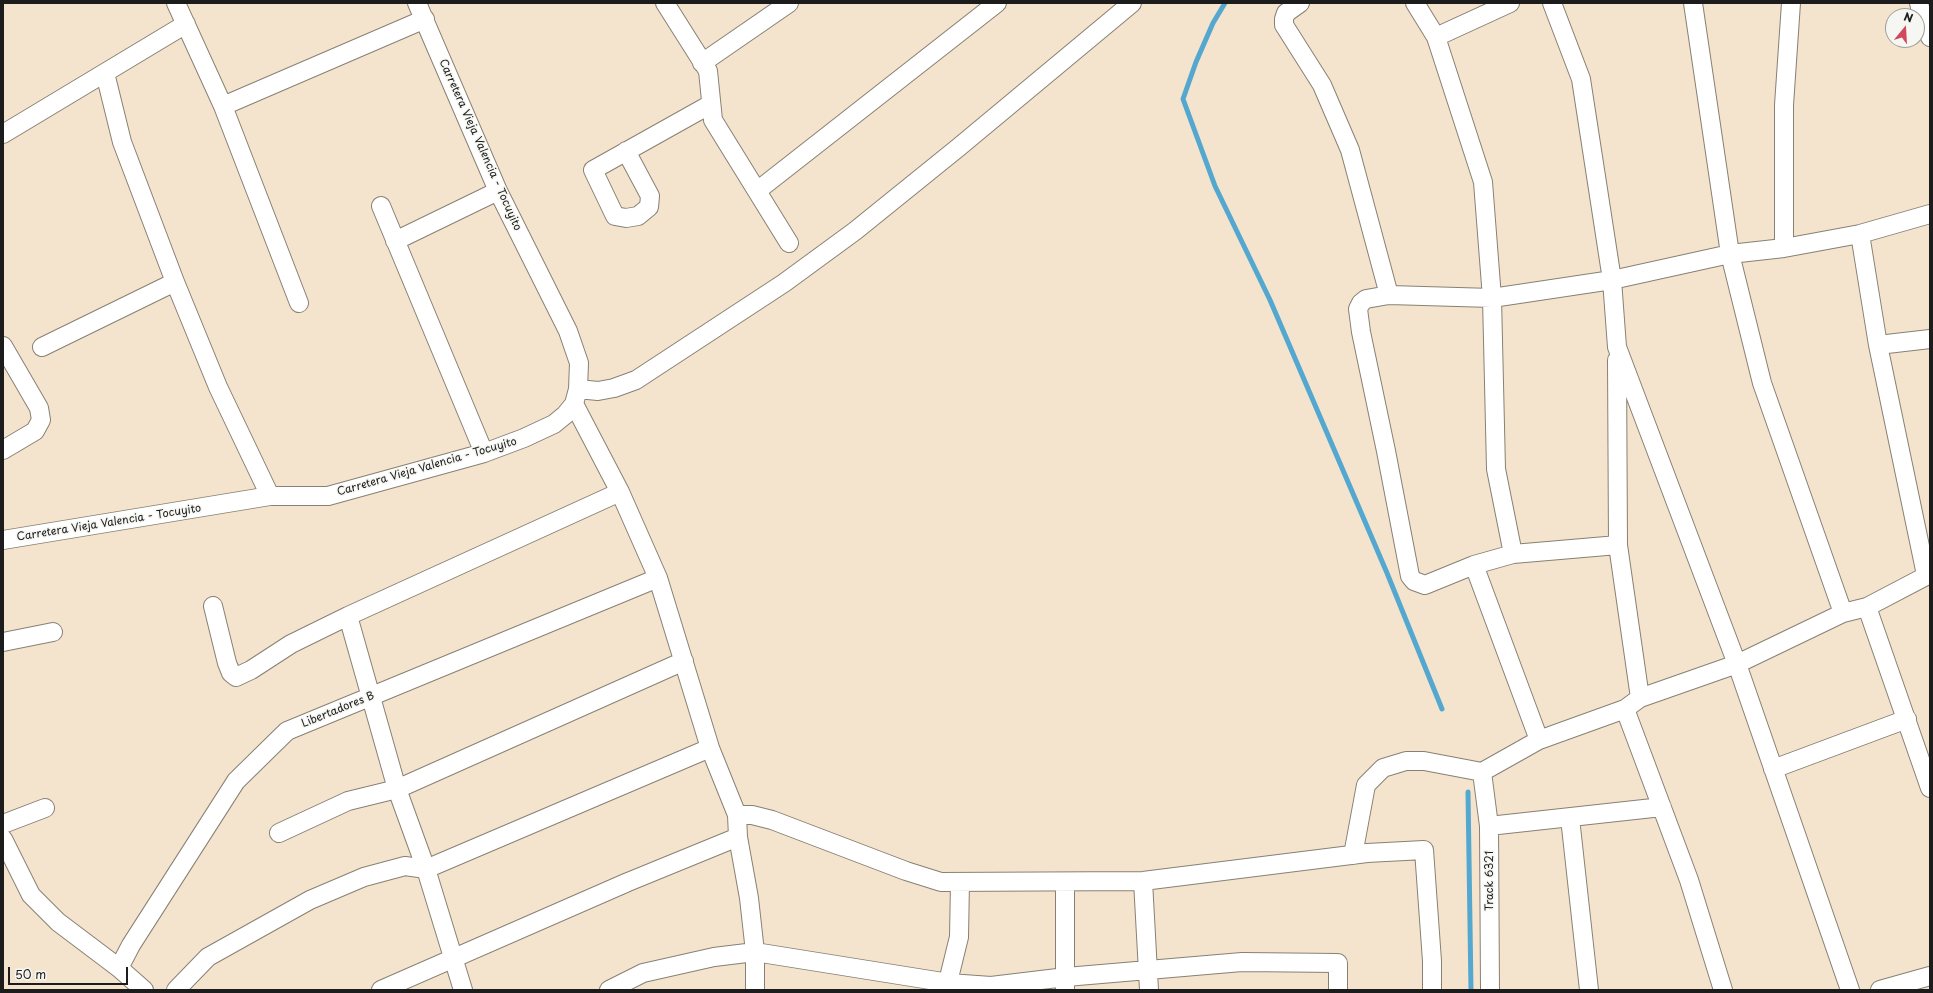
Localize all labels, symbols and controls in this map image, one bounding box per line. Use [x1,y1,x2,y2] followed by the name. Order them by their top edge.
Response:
[1885,8,1925,48] north arrow
[1902,8,1915,26] text: N
[436,57,524,233] street label: Carretera Vieja Valencia - Tocuyito
[336,435,518,499] street label: Carretera Vieja Valencia - Tocuyito
[16,502,202,544] street label: Carretera Vieja Valencia - Tocuyito
[300,689,376,731] street label: Libertadores B
[1483,851,1497,911] street label: Track 6321
[10,959,130,985] scale bar
[15,965,46,983] text: 50 m

